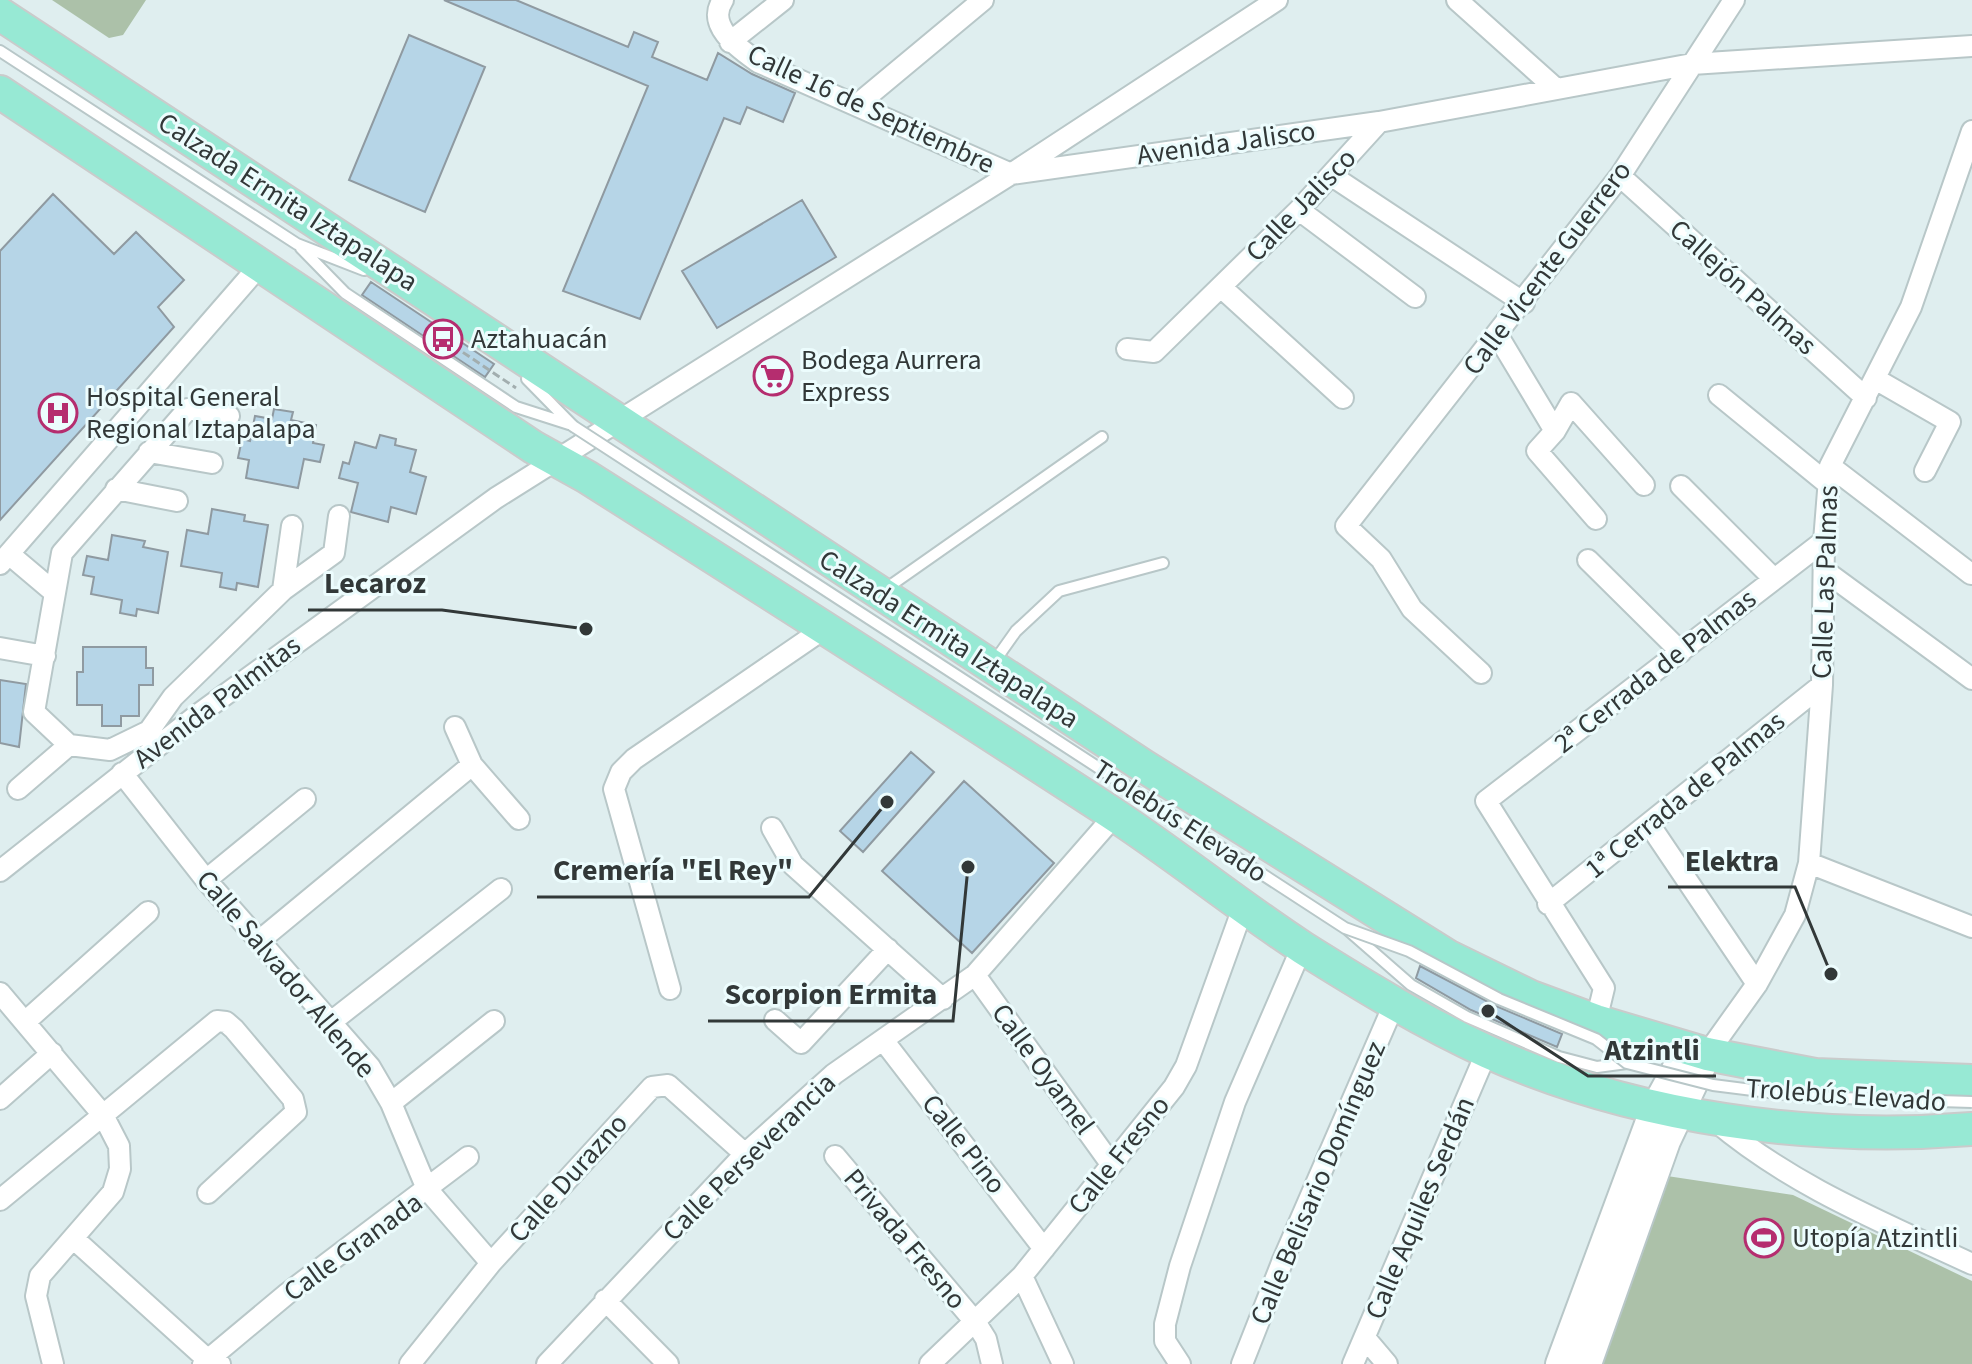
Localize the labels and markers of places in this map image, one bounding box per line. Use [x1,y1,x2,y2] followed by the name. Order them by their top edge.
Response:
[422,318,464,360] bus stop icon: Aztahuacán
[471,319,608,359] place label: Aztahuacán
[801,340,982,412] place label: Bodega Aurrera Express
[752,355,794,397] supermarket icon: Bodega Aurrera Express
[86,377,316,449] place label: Hospital General Regional Iztapalapa
[37,392,79,434] hospital icon: Hospital General Regional Iztapalapa
[308,556,442,610] callout: Lecaroz
[1668,833,1795,887] callout: Elektra
[537,843,809,897] callout: Cremería "El Rey"
[708,967,953,1021] callout: Scorpion Ermita
[1588,1022,1716,1076] callout: Atzintli
[1743,1217,1785,1259] sports icon: Utopía Atzintli
[1792,1218,1958,1258] place label: Utopía Atzintli

